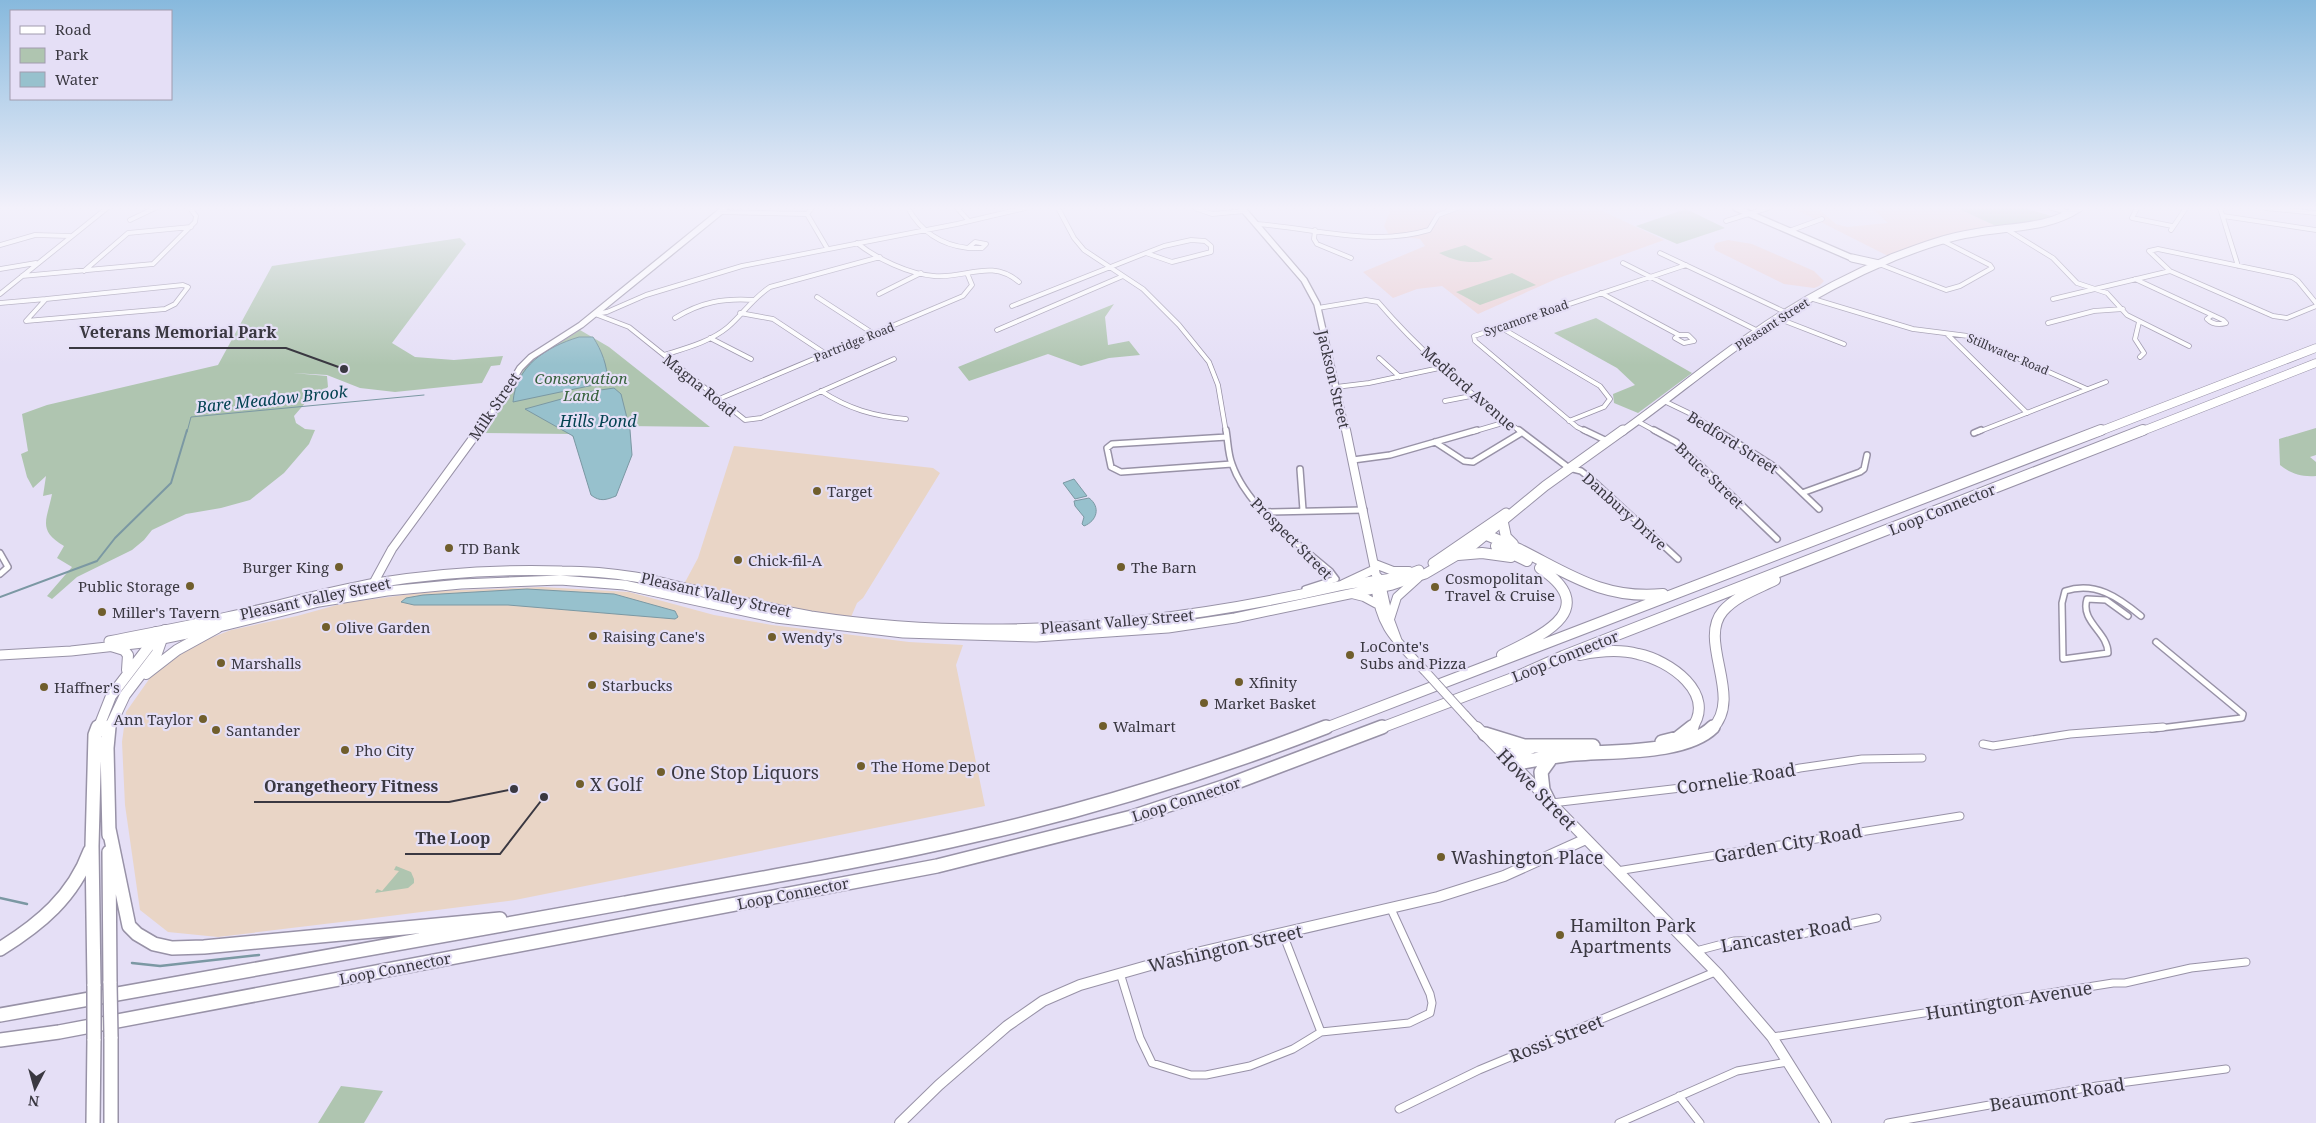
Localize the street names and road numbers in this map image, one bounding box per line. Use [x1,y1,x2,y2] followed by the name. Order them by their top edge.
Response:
[1732,294,1812,354] street label: Pleasant Street
[1482,295,1571,340] street label: Sycamore Road
[811,318,897,366] street label: Partridge Road
[1313,327,1355,430] street label: Jackson Street
[1964,329,2052,379] street label: Stillwater Road
[1417,341,1521,435] street label: Medford Avenue
[659,349,741,421] street label: Magna Road
[464,368,524,444] street label: Milk Street
[1684,406,1782,478] street label: Bedford Street
[1672,437,1748,513] street label: Bruce Street
[1579,468,1671,554] street label: Danbury Drive
[1886,478,1998,540] street label: Loop Connector
[1247,493,1337,583] street label: Prospect Street
[639,567,793,621] street label: Pleasant Valley Street
[238,572,392,624] street label: Pleasant Valley Street
[1040,604,1194,638] street label: Pleasant Valley Street
[1509,625,1621,687] street label: Loop Connector
[1492,743,1582,835] street label: Howe Street
[1675,757,1797,799] street label: Cornelie Road
[1129,772,1243,826] street label: Loop Connector
[1712,818,1864,868] street label: Garden City Road
[735,872,851,914] street label: Loop Connector
[1719,911,1853,957] street label: Lancaster Road
[1146,919,1304,977] street label: Washington Street
[337,947,453,989] street label: Loop Connector
[1924,975,2094,1025] street label: Huntington Avenue
[1506,1008,1606,1068] street label: Rossi Street
[1988,1071,2126,1117] street label: Beaumont Road

